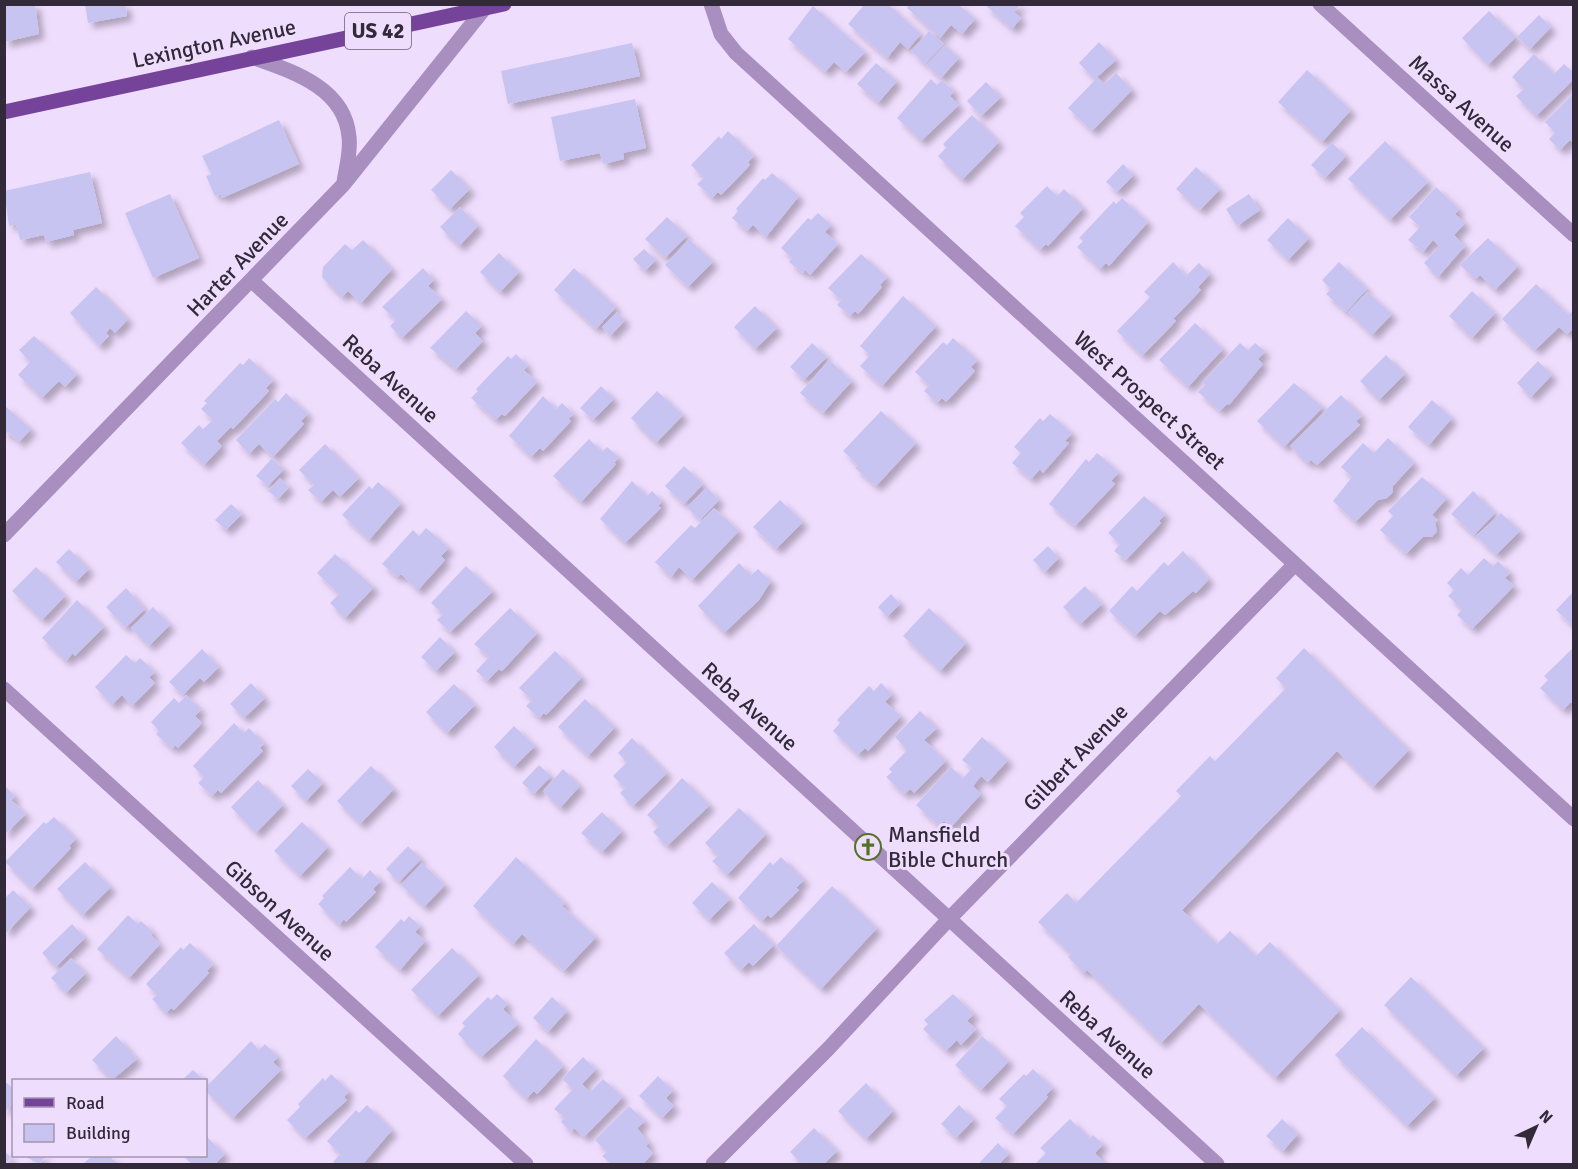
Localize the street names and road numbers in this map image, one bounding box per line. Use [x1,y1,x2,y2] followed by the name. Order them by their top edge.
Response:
[130,13,298,74] street label: Lexington Avenue
[345,13,411,49] road number: US 42
[1403,49,1520,158] street label: Massa Avenue
[181,206,294,322] street label: Harter Avenue
[1068,325,1231,476] street label: West Prospect Street
[337,328,444,429] street label: Reba Avenue
[696,656,803,757] street label: Reba Avenue
[1017,698,1133,817] street label: Gilbert Avenue
[219,854,340,967] street label: Gibson Avenue
[1054,984,1161,1085] street label: Reba Avenue

